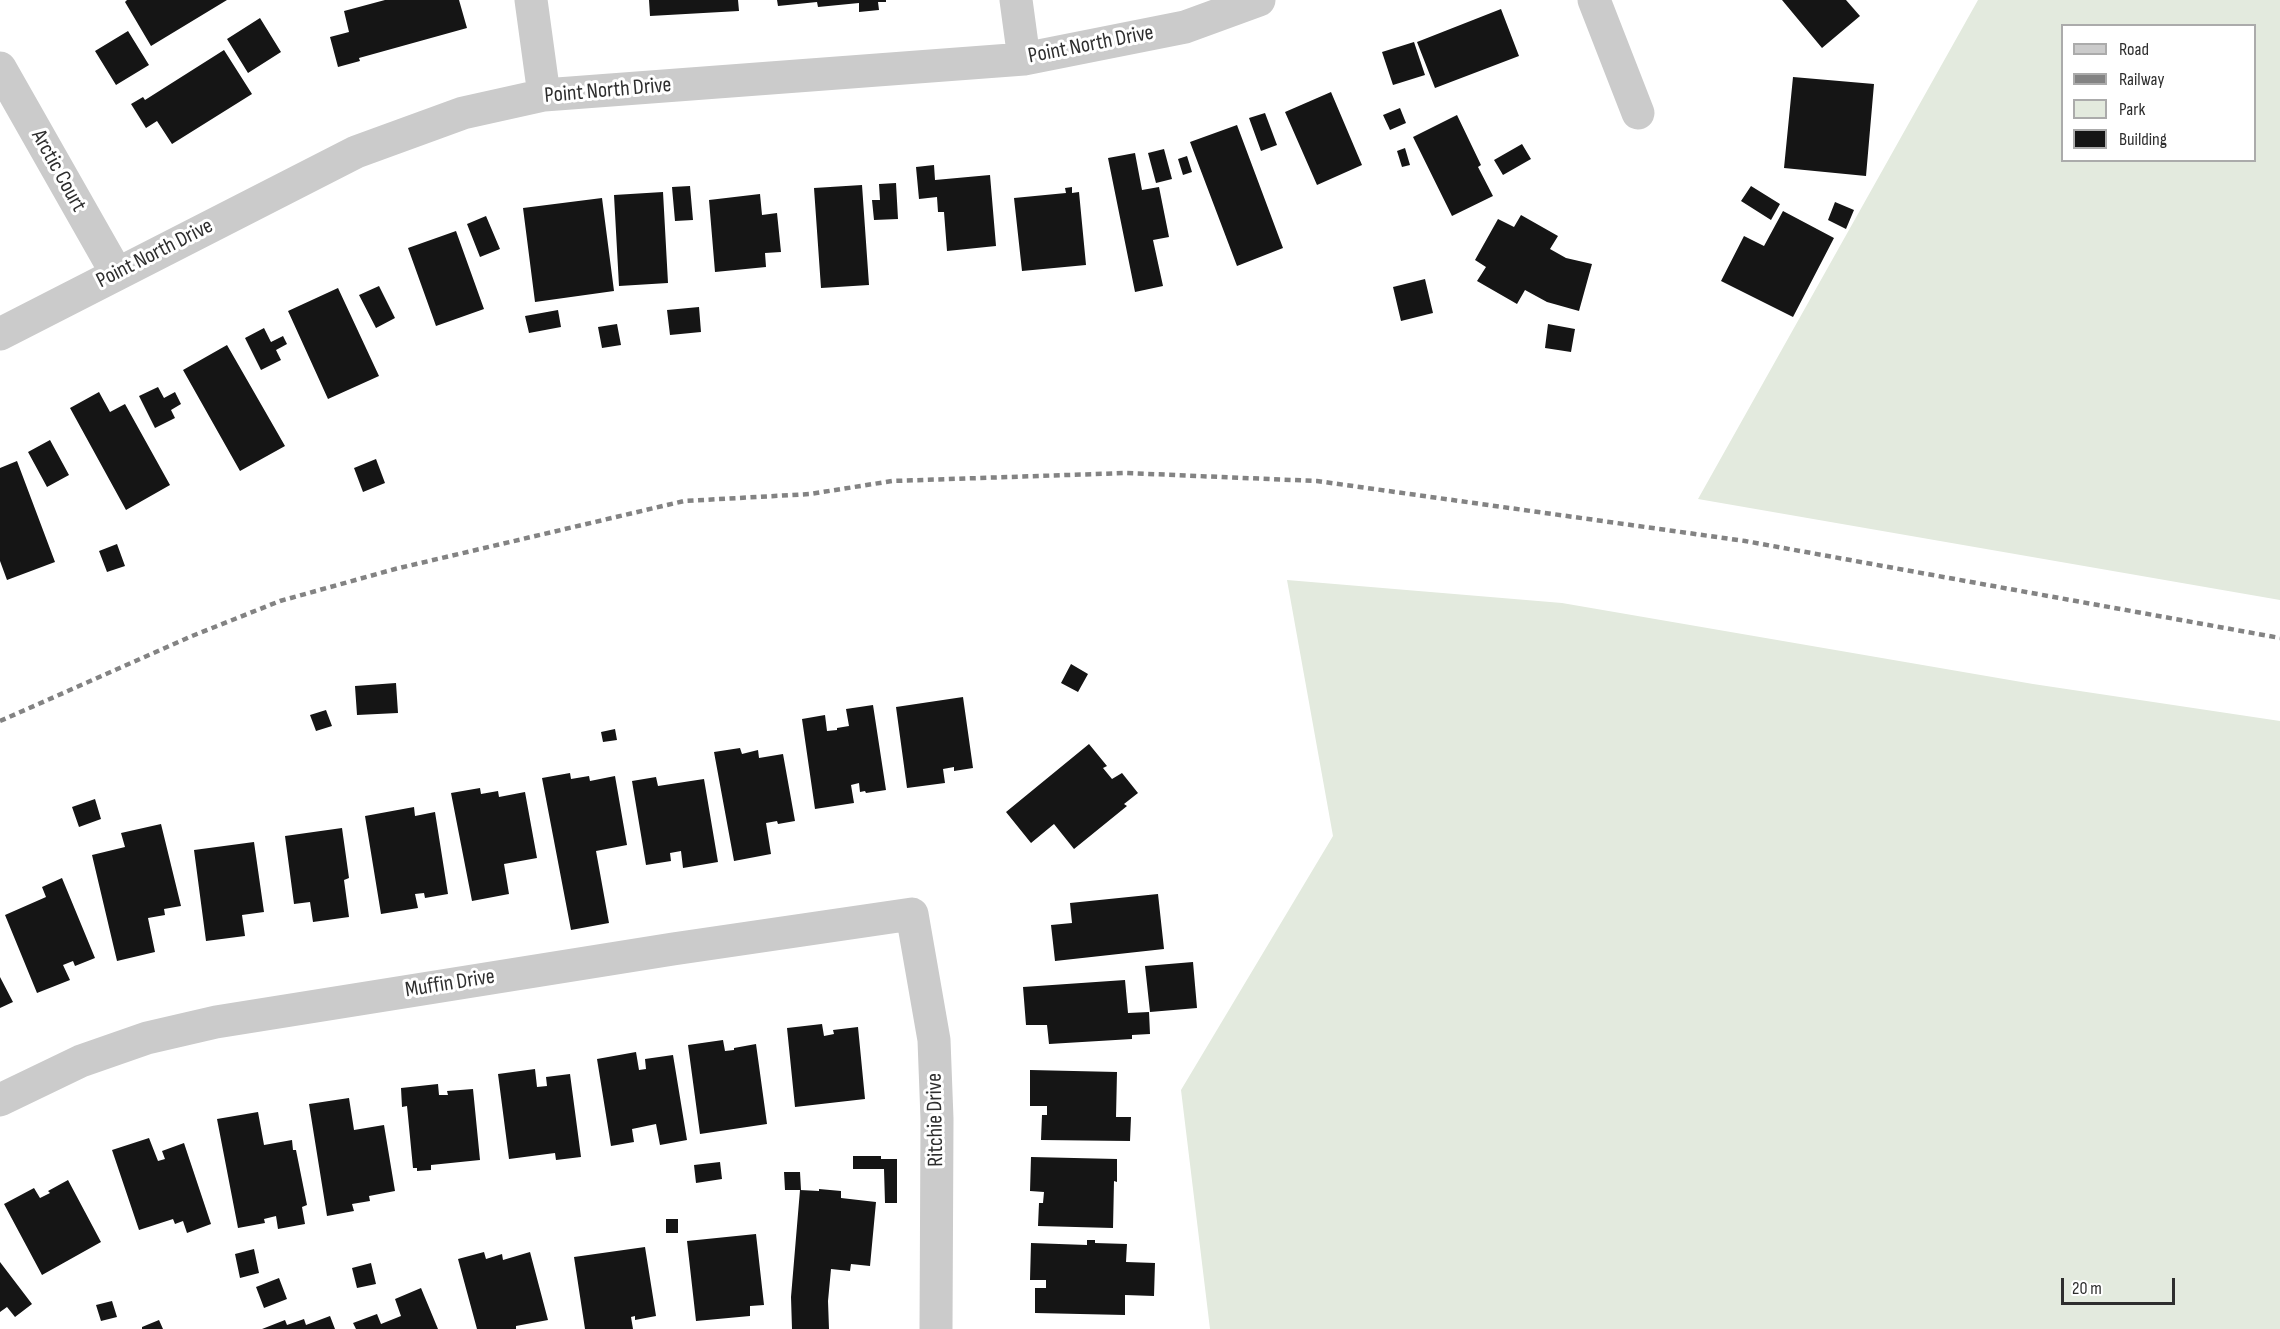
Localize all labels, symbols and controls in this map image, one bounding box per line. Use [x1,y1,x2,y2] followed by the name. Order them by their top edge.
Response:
[1026,20,1156,70] street label: Point North Drive
[2061,24,2256,162] legend
[2119,39,2149,60] text: Road
[2119,69,2164,90] text: Railway
[543,72,673,110] street label: Point North Drive
[2119,99,2145,120] text: Park
[25,125,91,217] street label: Arctic Court
[2119,129,2167,150] text: Building
[92,213,218,295] street label: Point North Drive
[403,964,497,1004] street label: Muffin Drive
[922,1073,950,1167] street label: Ritchie Drive
[2064,1266,2178,1304] scale bar
[2072,1278,2102,1299] text: 20 m

